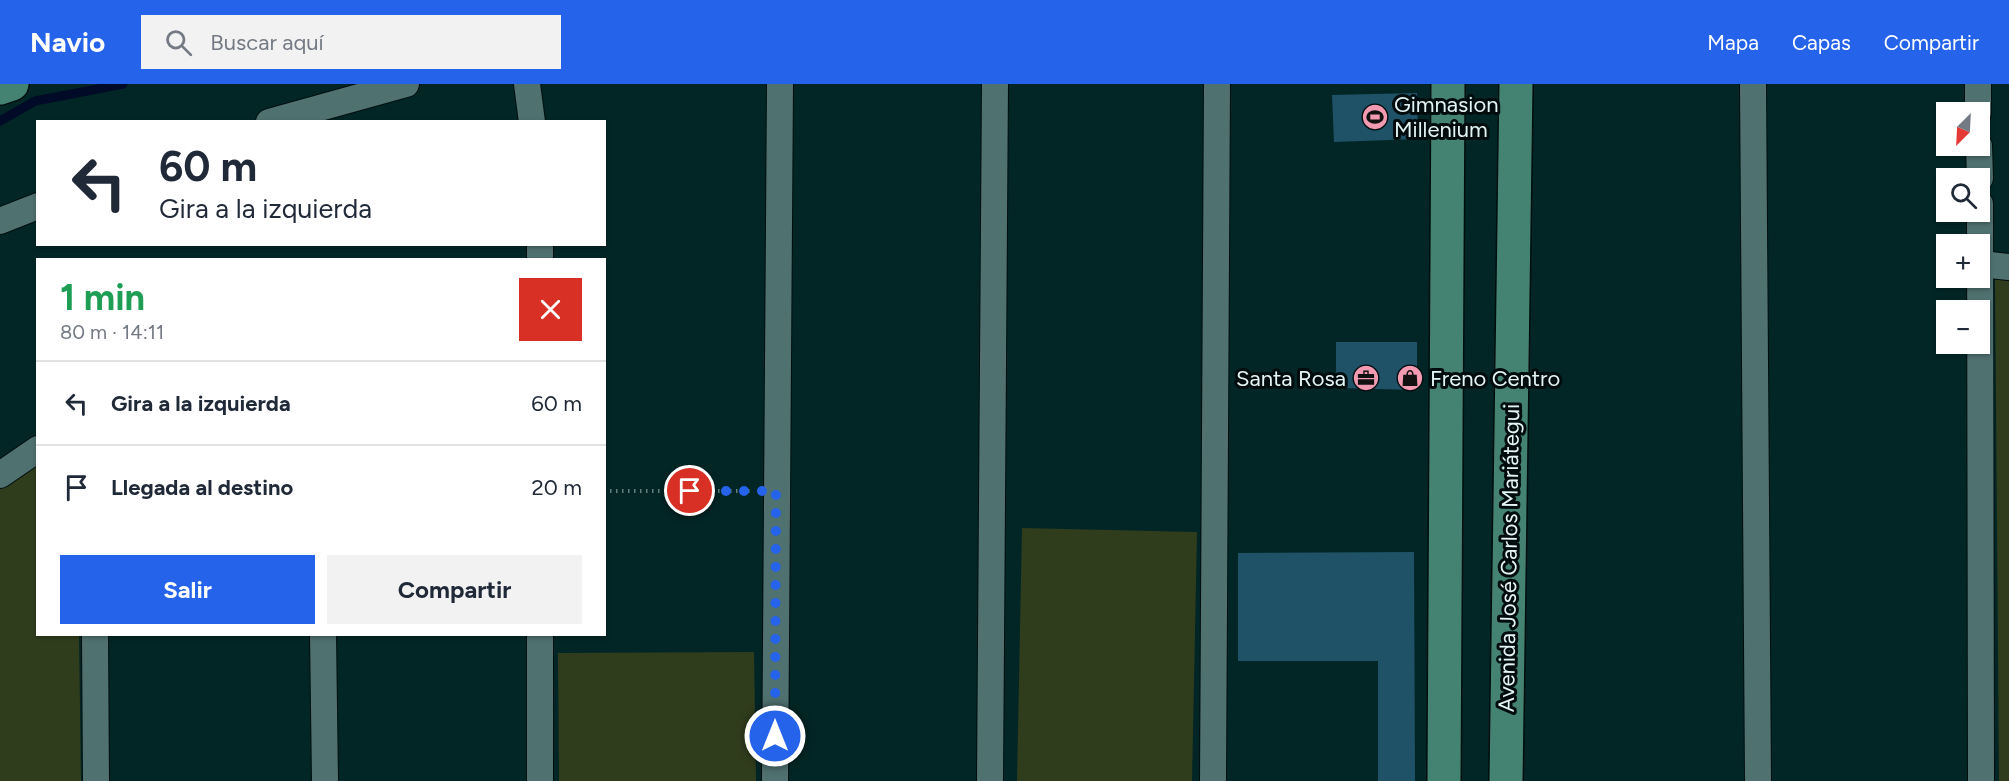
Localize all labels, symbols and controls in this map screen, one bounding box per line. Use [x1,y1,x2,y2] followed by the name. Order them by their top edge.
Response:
[141,15,561,69] search box
[30,25,105,59] text: Navio
[162,26,195,59] icon: search
[210,29,324,56] text: Buscar aquí
[1707,30,1759,55] text: Mapa
[1792,30,1851,55] text: Capas
[1884,30,1979,55] text: Compartir
[1394,91,1498,143] place label: Gimnasion Millenium
[1360,102,1390,132] sports icon: Gimnasion Millenium
[1936,102,1990,156] north arrow
[1936,102,1990,354] map controls
[159,141,257,192] text: 60 m
[60,144,138,222] icon: left
[1936,168,1990,222] button: search
[159,192,372,225] text: Gira a la izquierda
[1936,234,1990,288] button: +
[60,276,145,319] text: 1 min
[519,278,582,341] button: close
[1936,300,1990,354] button: −
[60,320,164,344] text: 80 m · 14:11
[1351,363,1381,393] office icon: Santa Rosa
[1395,363,1425,393] shop icon: Freno Centro
[1236,365,1346,392] place label: Santa Rosa
[1430,365,1560,392] place label: Freno Centro
[60,387,93,420] icon: left
[111,390,291,417] text: Gira a la izquierda
[531,390,582,417] text: 60 m
[1493,404,1525,712] street label: Avenida José Carlos Mariátegui
[664,465,715,516] pin
[60,471,93,504] icon: arrive
[111,474,293,501] text: Llegada al destino
[531,474,582,501] text: 20 m
[673,474,706,507] icon: arrive
[60,555,315,624] button: Salir
[327,555,582,624] button: Compartir
[743,704,807,768] position arrow

